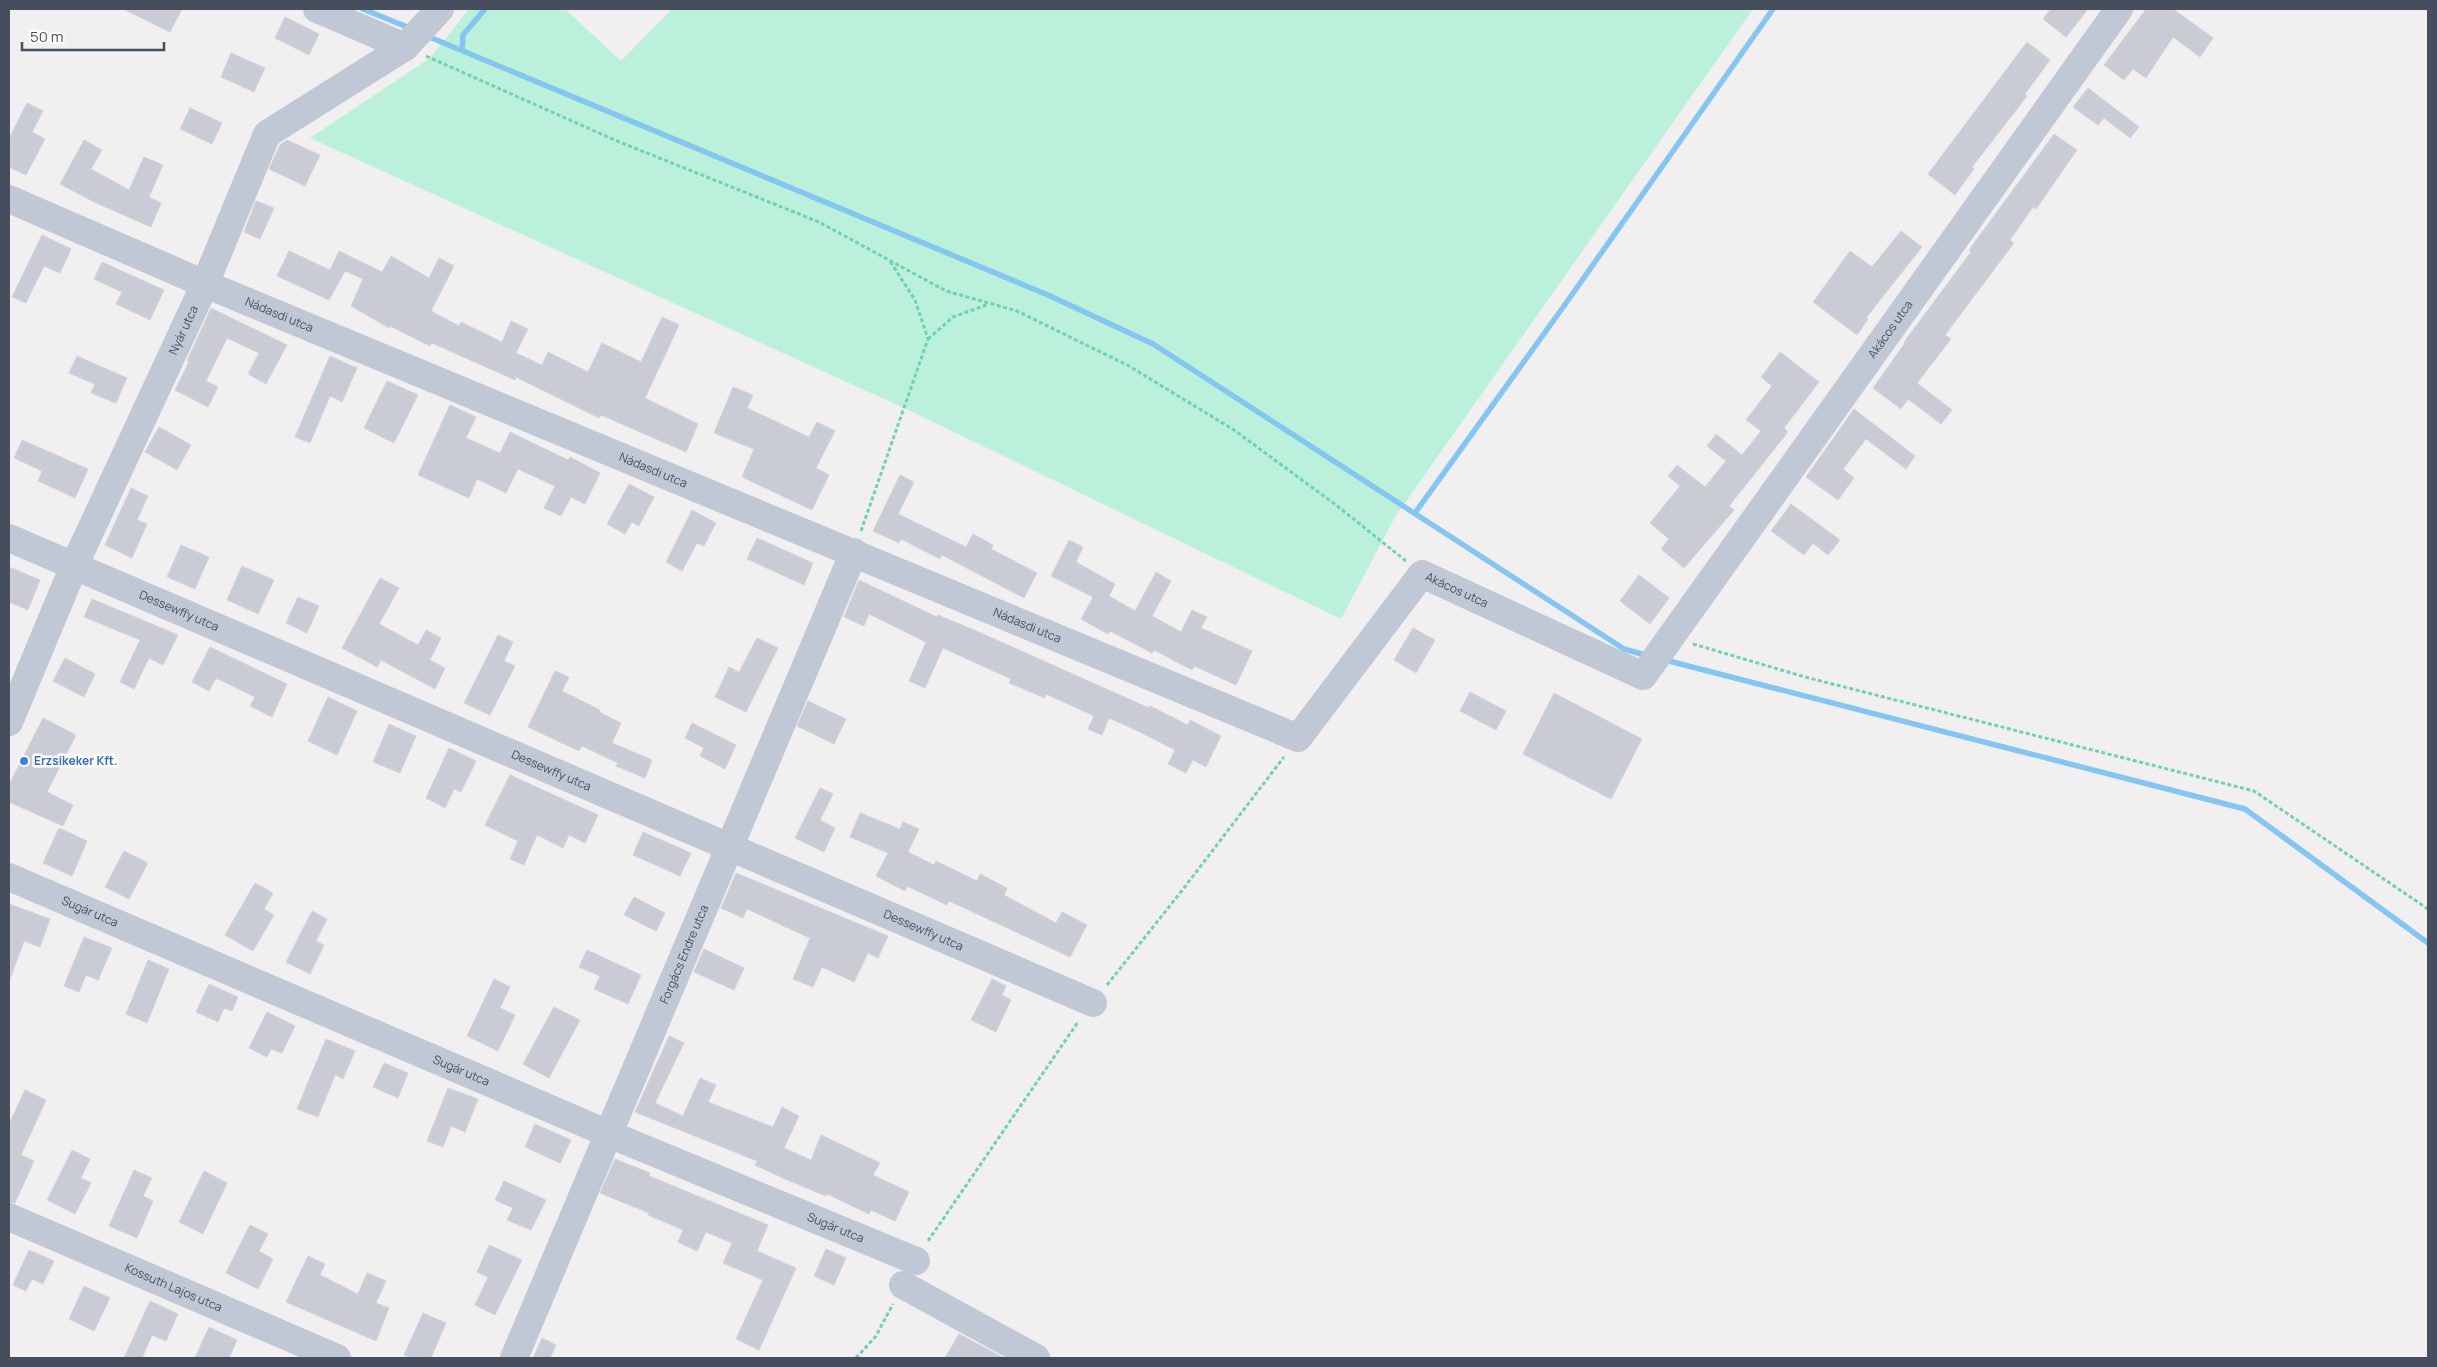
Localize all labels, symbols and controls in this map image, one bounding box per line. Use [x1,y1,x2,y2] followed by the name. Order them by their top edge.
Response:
[22,20,165,52] scale bar
[30,26,64,47] text: 50 m
[243,293,316,336] street label: Nádasdi utca
[1863,297,1916,361] street label: Akácos utca
[164,303,202,357] street label: Nyár utca
[617,448,690,491] street label: Nádasdi utca
[1423,568,1491,611] street label: Akácos utca
[137,586,222,635] street label: Dessewffy utca
[991,603,1064,647] street label: Nádasdi utca
[509,745,594,795] street label: Dessewffy utca
[34,752,118,769] place label: Erzsikeker Kft.
[18,755,30,767] marker: Erzsikeker Kft.
[59,892,121,931] street label: Sugár utca
[655,902,712,1006] street label: Forgács Endre utca
[881,905,966,954] street label: Dessewffy utca
[431,1051,492,1090] street label: Sugár utca
[805,1208,867,1247] street label: Sugár utca
[122,1259,225,1316] street label: Kossuth Lajos utca

